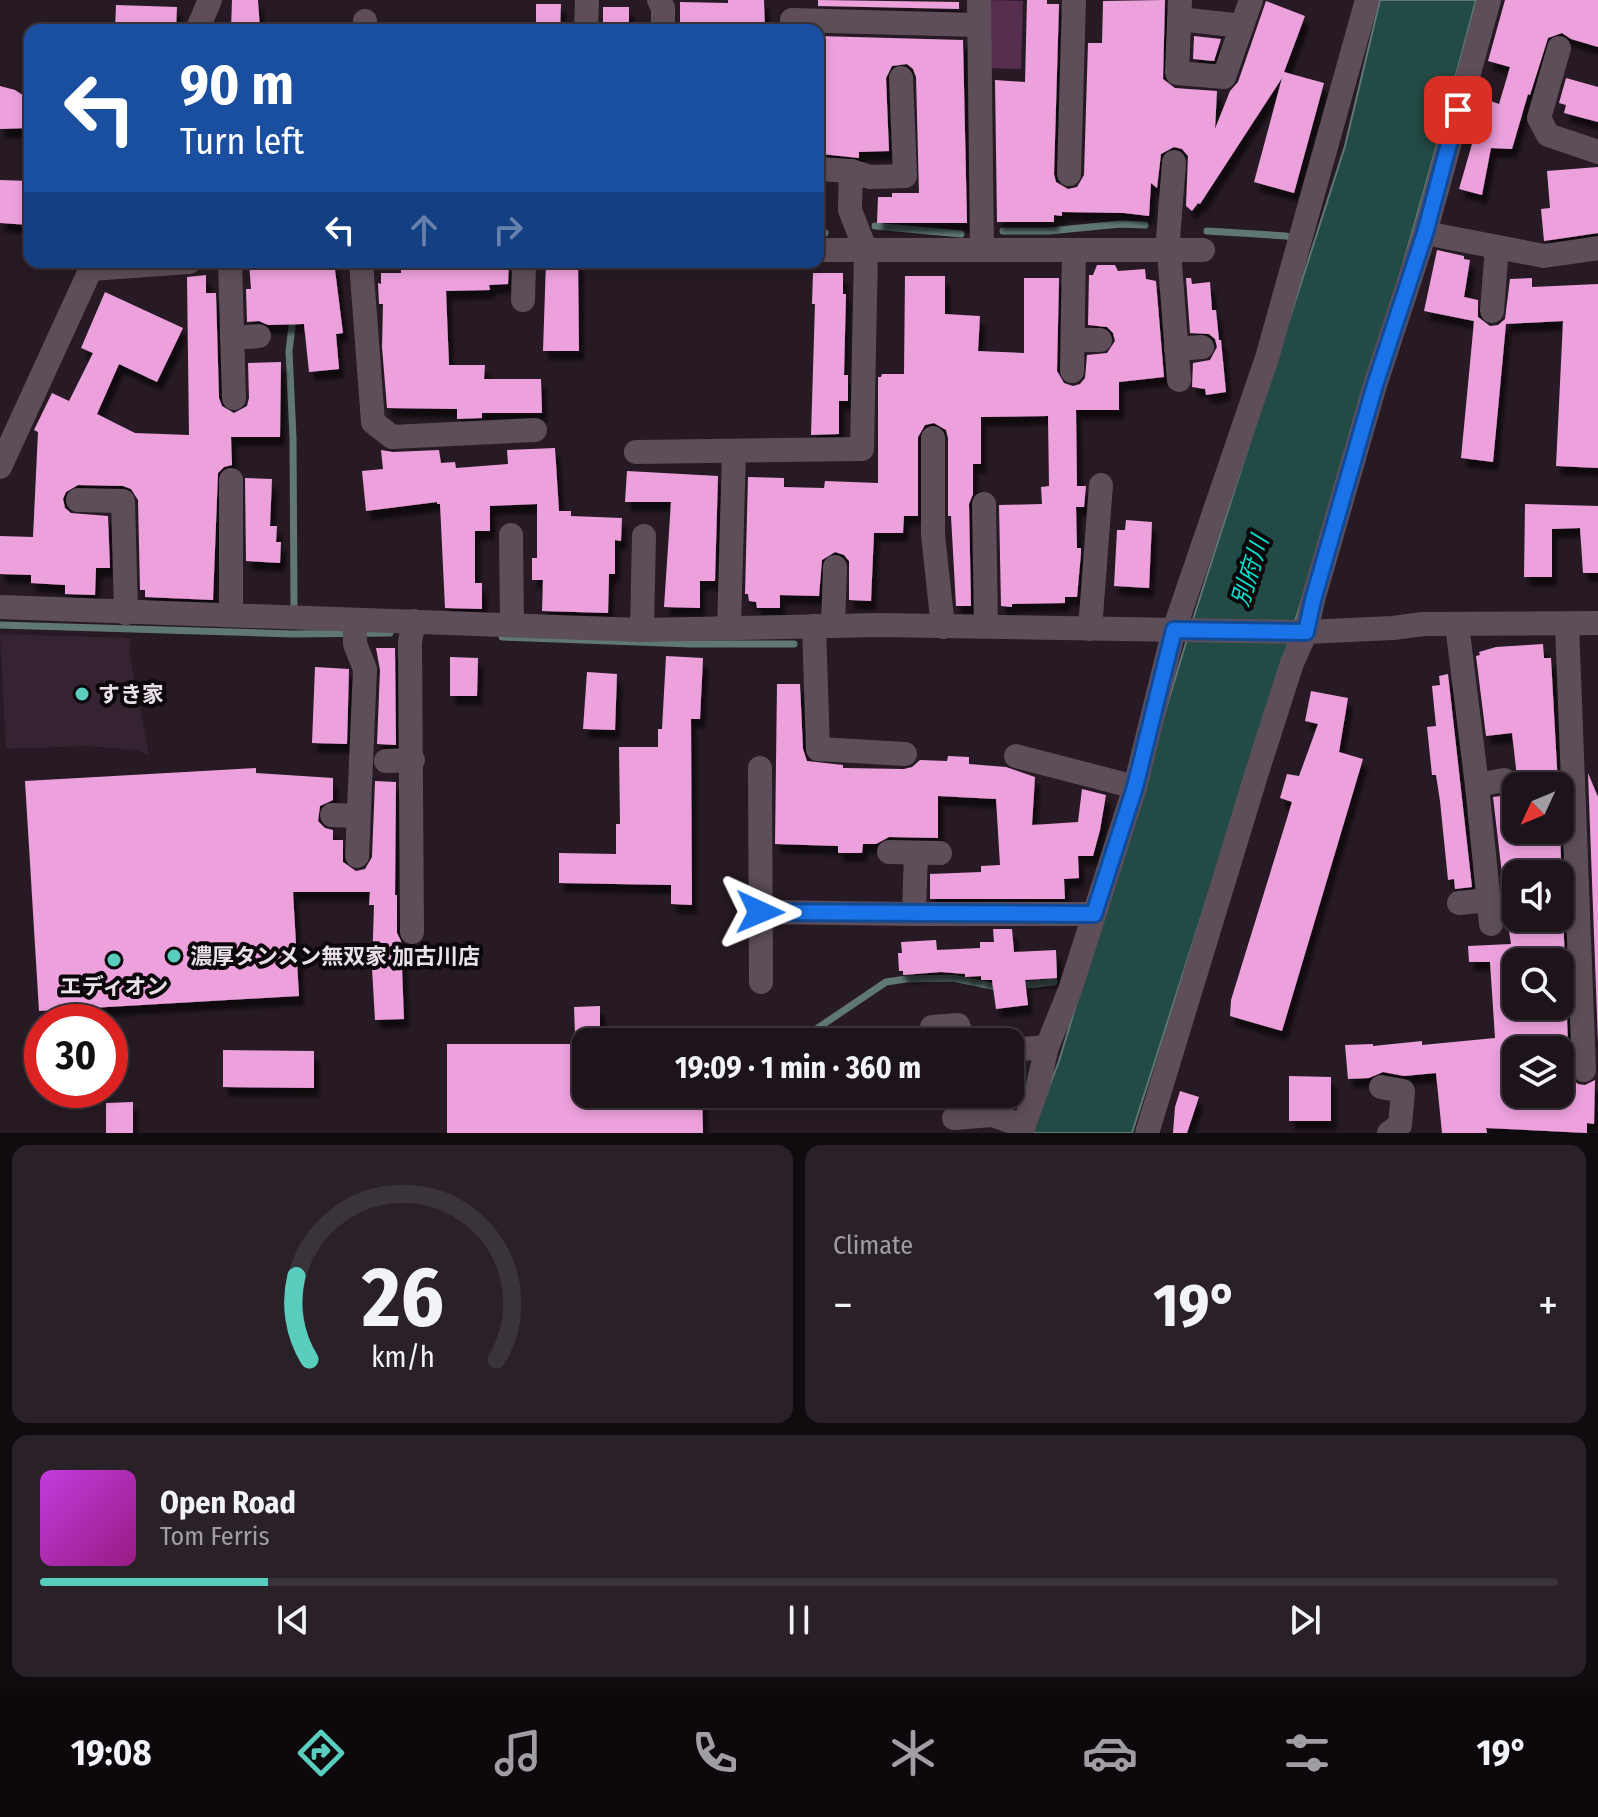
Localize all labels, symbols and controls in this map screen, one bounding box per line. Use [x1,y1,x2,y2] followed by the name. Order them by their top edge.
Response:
[180,52,294,119] text: 90 m
[48,56,152,160] icon: left
[1424,76,1492,144] pin
[1436,88,1480,132] icon: arrive
[180,120,304,164] text: Turn left
[318,208,362,252] icon: left
[402,208,446,252] icon: ahead
[486,208,530,252] icon: right
[1226,530,1275,610] water label: 別府川
[98,681,164,708] place label: すき家
[73,685,91,703] marker: すき家
[1502,772,1574,844] north arrow
[1502,772,1574,1108] map controls
[1502,860,1574,932] button: sound
[718,870,802,954] position arrow
[190,943,480,970] place label: 濃厚タンメン無双家 加古川店
[165,947,183,965] marker: 濃厚タンメン無双家 加古川店
[1502,948,1574,1020] button: search
[105,951,123,969] marker: エディオン
[60,973,168,1000] place label: エディオン
[24,1004,128,1108] speed limit sign: 30
[1502,1036,1574,1108] button: layers
[675,1050,921,1086] text: 19:09 · 1 min · 360 m
[833,1230,913,1261] text: Climate
[360,1248,444,1348] text: 26
[1153,1270,1238,1342] text: 19°
[833,1279,853,1332] text: −
[1538,1279,1558,1332] text: +
[371,1340,434,1375] text: km/h
[160,1485,296,1521] text: Open Road
[160,1521,270,1552] text: Tom Ferris
[271,1598,315,1642] icon: previous
[777,1598,821,1642] icon: pause
[1283,1598,1327,1642] icon: next
[293,1725,349,1781] icon: directions
[490,1725,546,1781] icon: music
[687,1725,743,1781] icon: phone
[885,1725,941,1781] icon: climate
[1082,1725,1138,1781] icon: car
[1279,1725,1335,1781] icon: filters
[71,1731,151,1775] text: 19:08
[1477,1731,1527,1775] text: 19°

